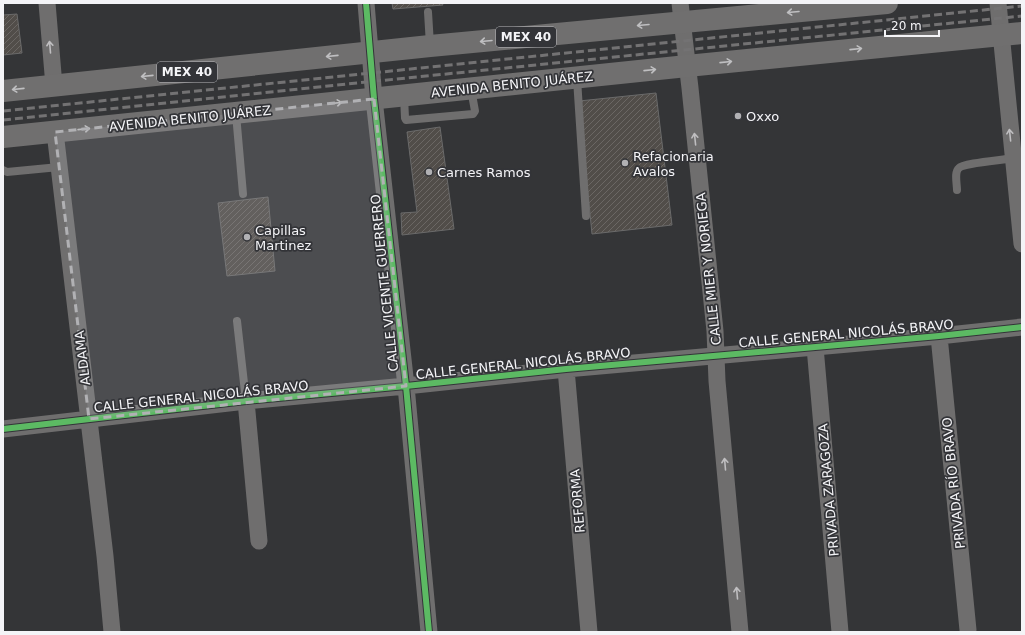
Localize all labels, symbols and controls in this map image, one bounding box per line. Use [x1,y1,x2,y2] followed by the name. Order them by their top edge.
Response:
[787,8,800,15] one-way arrow
[885,12,939,38] scale bar
[891,19,922,33] text: 20 m
[637,22,650,29] one-way arrow
[496,27,556,47] road number: MEX 40
[480,37,493,44] one-way arrow
[47,41,54,54] one-way arrow
[849,46,862,53] one-way arrow
[326,53,339,60] one-way arrow
[719,59,732,66] one-way arrow
[157,62,217,82] road number: MEX 40
[643,66,656,74] one-way arrow
[430,69,594,100] street label: AVENIDA BENITO JUÁREZ
[141,72,154,80] one-way arrow
[11,86,24,93] one-way arrow
[329,99,342,107] one-way arrow
[108,103,272,134] street label: AVENIDA BENITO JUÁREZ
[746,109,779,124] place label: Oxxo
[733,111,743,121] marker: Oxxo
[77,125,90,133] one-way arrow
[1007,129,1014,142] one-way arrow
[692,133,699,146] one-way arrow
[633,149,714,179] place label: Refacionaria Avalos
[620,158,630,168] marker: Refacionaria Avalos
[437,165,531,180] place label: Carnes Ramos
[424,167,434,177] marker: Carnes Ramos
[693,192,724,346] street label: CALLE MIER Y NORIEGA
[368,194,401,372] street label: CALLE VICENTE GUERRERO
[255,223,311,253] place label: Capillas Martinez
[242,232,252,242] marker: Capillas Martinez
[738,317,954,350] street label: CALLE GENERAL NICOLÁS BRAVO
[72,330,93,386] street label: ALDAMA
[415,345,631,382] street label: CALLE GENERAL NICOLÁS BRAVO
[93,378,309,415] street label: CALLE GENERAL NICOLÁS BRAVO
[939,416,968,549] street label: PRIVADA RÍO BRAVO
[815,423,842,557] street label: PRIVADA ZARAGOZA
[721,458,729,471] one-way arrow
[567,468,588,534] street label: REFORMA
[733,587,740,600] one-way arrow

